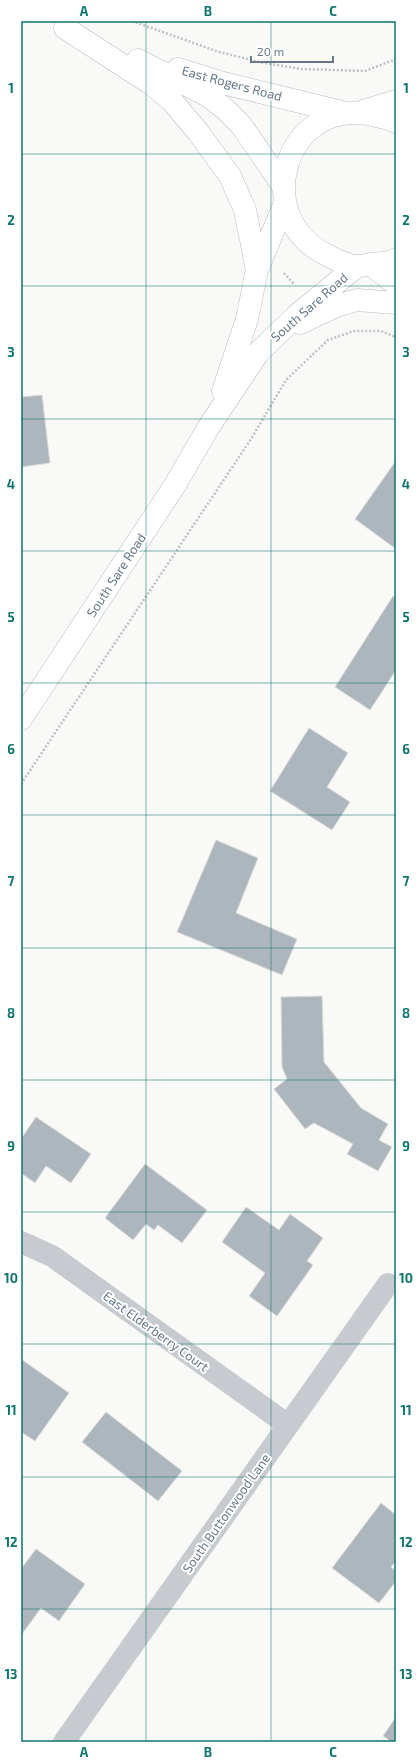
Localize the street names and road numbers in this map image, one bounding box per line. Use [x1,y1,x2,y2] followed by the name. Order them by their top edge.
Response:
[180,62,284,104] street label: East Rogers Road
[267,269,351,345] street label: South Sare Road
[83,530,149,620] street label: South Sare Road
[100,1287,212,1375] street label: East Elderberry Court
[179,1450,273,1576] street label: South Buttonwood Lane

